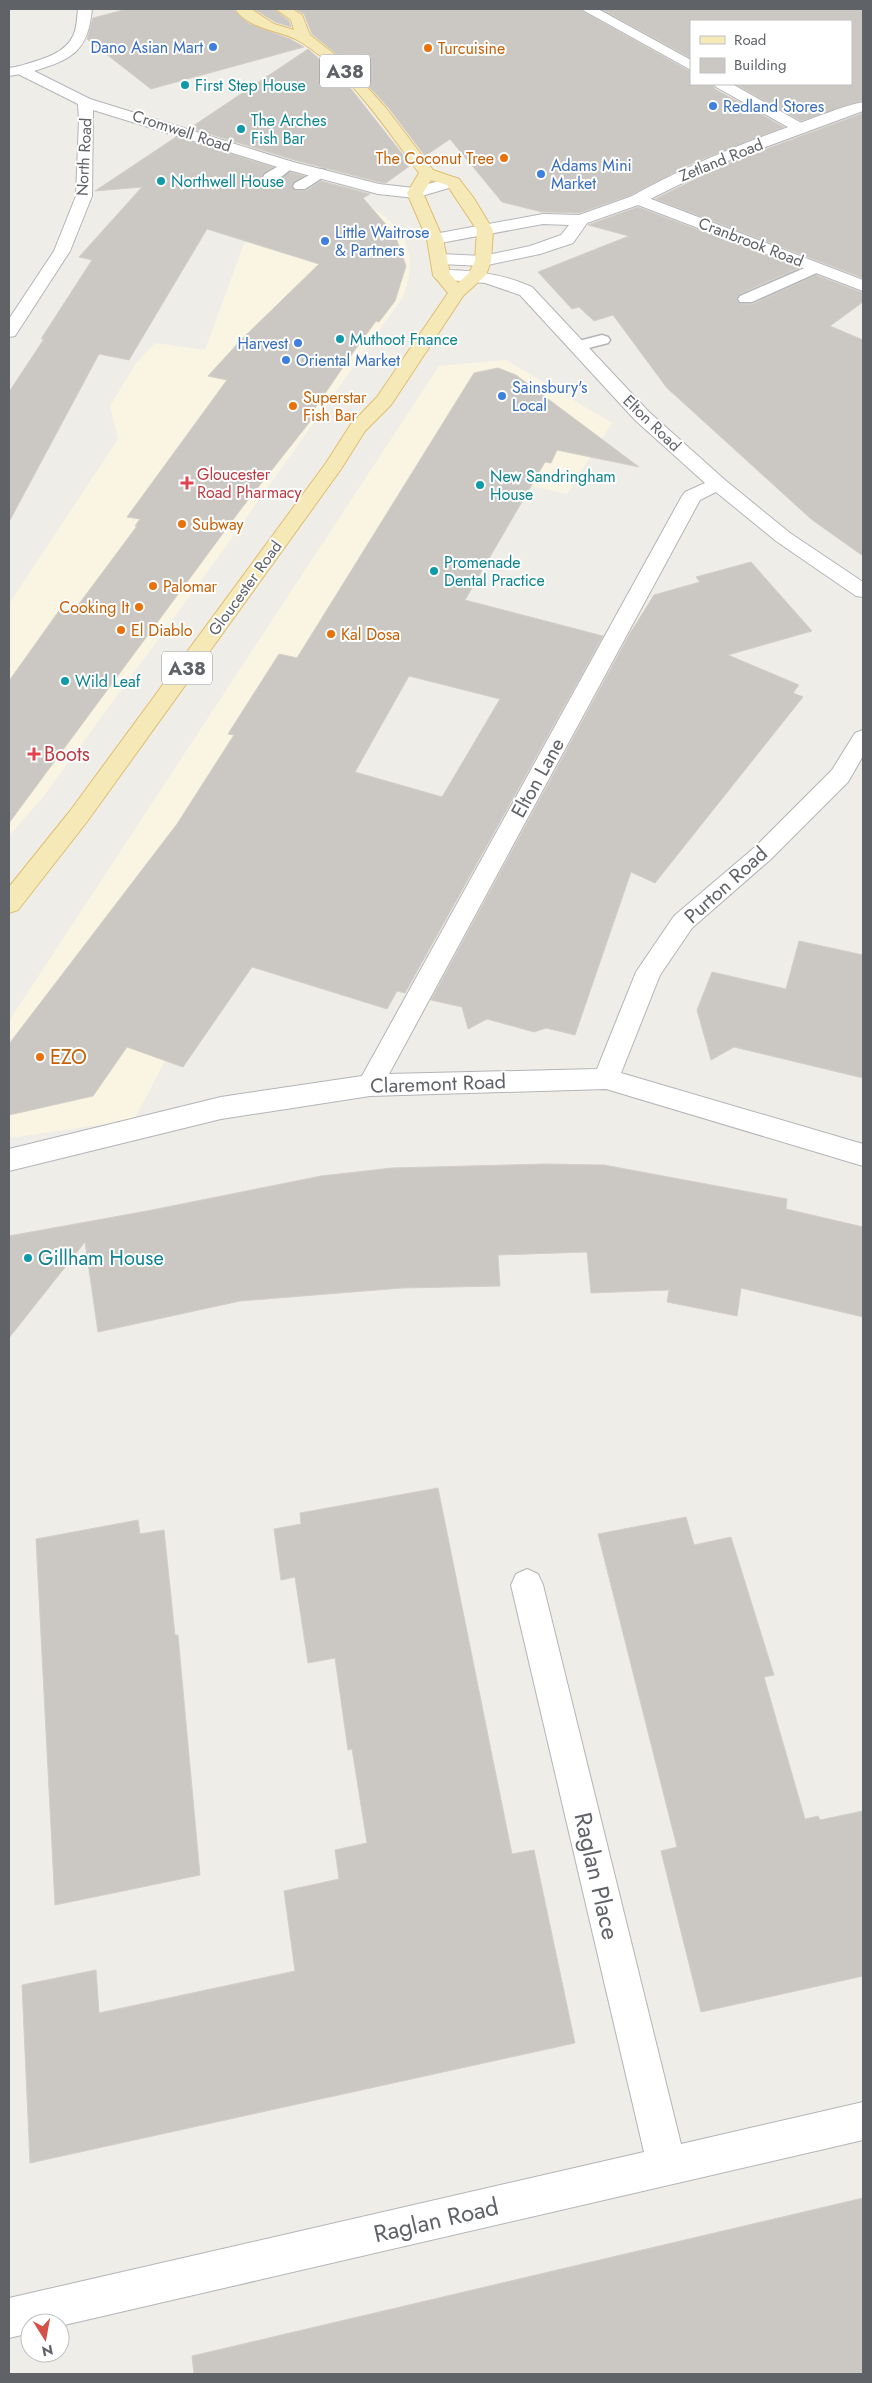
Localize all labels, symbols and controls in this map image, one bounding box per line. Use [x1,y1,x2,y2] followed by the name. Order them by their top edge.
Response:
[690,20,852,85] legend
[734,29,766,51] text: Road
[90,36,203,59] place label: Dano Asian Mart
[438,37,505,60] place label: Turcuisine
[207,41,219,53] marker: Dano Asian Mart
[422,42,434,54] marker: Turcuisine
[320,54,370,88] road number: A38
[734,54,786,76] text: Building
[195,74,306,97] place label: First Step House
[179,79,191,91] marker: First Step House
[723,95,824,118] place label: Redland Stores
[707,100,719,112] marker: Redland Stores
[130,104,234,158] street label: Cromwell Road
[251,109,326,150] place label: The Arches Fish Bar
[70,117,98,197] street label: North Road
[235,123,247,135] marker: The Arches Fish Bar
[676,133,766,187] street label: Zetland Road
[376,147,494,170] place label: The Coconut Tree
[498,152,510,164] marker: The Coconut Tree
[551,154,632,195] place label: Adams Mini Market
[535,168,547,180] marker: Adams Mini Market
[171,170,284,193] place label: Northwell House
[155,175,167,187] marker: Northwell House
[695,211,807,273] street label: Cranbrook Road
[335,221,429,262] place label: Little Waitrose & Partners
[319,235,331,247] marker: Little Waitrose & Partners
[350,328,458,351] place label: Muthoot Fnance
[238,332,288,355] place label: Harvest
[334,333,346,345] marker: Muthoot Fnance
[292,337,304,349] marker: Harvest
[296,349,400,372] place label: Oriental Market
[280,354,292,366] marker: Oriental Market
[512,376,587,417] place label: Sainsbury's Local
[303,386,367,427] place label: Superstar Fish Bar
[618,389,686,457] street label: Elton Road
[496,390,508,402] marker: Sainsbury's Local
[287,400,299,412] marker: Superstar Fish Bar
[197,463,302,504] place label: Gloucester Road Pharmacy
[490,465,616,506] place label: New Sandringham House
[181,477,193,489] marker: Gloucester Road Pharmacy
[474,479,486,491] marker: New Sandringham House
[192,513,245,536] place label: Subway
[176,518,188,530] marker: Subway
[203,536,287,640] street label: Gloucester Road
[444,551,545,592] place label: Promenade Dental Practice
[428,565,440,577] marker: Promenade Dental Practice
[163,575,218,598] place label: Palomar
[147,580,159,592] marker: Palomar
[59,596,129,619] place label: Cooking It
[133,601,145,613] marker: Cooking It
[131,619,193,642] place label: El Diablo
[341,623,400,646] place label: Kal Dosa
[115,624,127,636] marker: El Diablo
[325,628,337,640] marker: Kal Dosa
[162,651,212,684] road number: A38
[75,670,141,693] place label: Wild Leaf
[59,675,71,687] marker: Wild Leaf
[504,733,572,823] street label: Elton Lane
[44,740,90,769] place label: Boots
[28,748,40,760] marker: Boots
[678,840,774,930] street label: Purton Road
[50,1043,87,1072] place label: EZO
[34,1051,46,1063] marker: EZO
[370,1067,506,1101] street label: Claremont Road
[38,1244,164,1273] place label: Gillham House
[22,1252,34,1264] marker: Gillham House
[565,1809,629,1943] street label: Raglan Place
[370,2189,502,2251] street label: Raglan Road
[20,2313,70,2363] north arrow
[40,2340,55,2362] text: N

